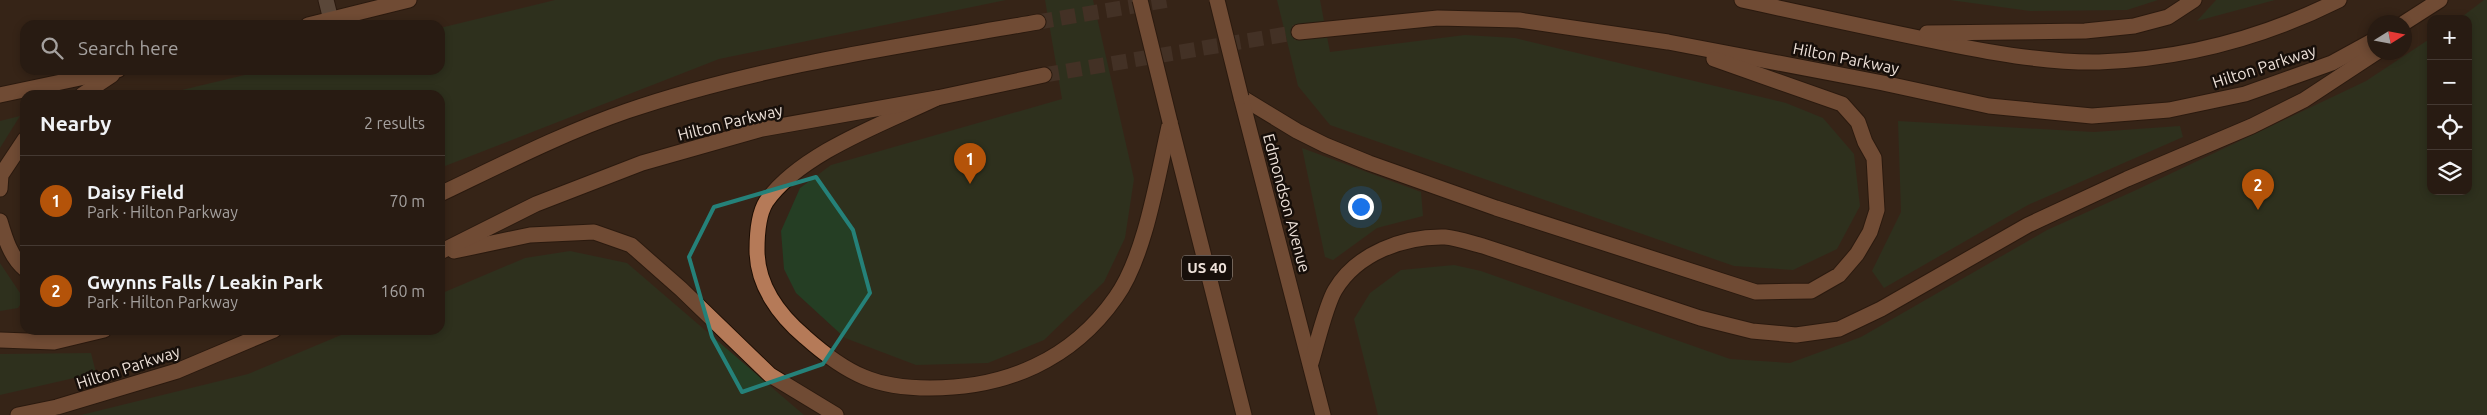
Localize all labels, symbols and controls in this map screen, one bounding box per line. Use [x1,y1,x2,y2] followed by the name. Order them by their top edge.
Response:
[2367,15,2412,60] north arrow
[2427,15,2472,195] map controls
[2427,15,2472,60] button: +
[20,20,445,75] search box
[38,34,66,62] icon: search
[78,37,178,59] text: Search here
[1791,39,1901,77] street label: Hilton Parkway
[2210,41,2318,91] street label: Hilton Parkway
[2427,60,2472,105] button: −
[676,100,785,144] street label: Hilton Parkway
[2427,105,2472,150] button: locate
[40,111,111,135] text: Nearby
[364,114,425,132] text: 2 results
[1260,132,1314,274] street label: Edmondson Avenue
[954,143,986,184] pin: 1
[2427,150,2472,195] button: layers
[2242,169,2274,210] pin: 2
[87,181,184,203] text: Daisy Field
[51,192,61,210] text: 1
[389,192,425,210] text: 70 m
[1348,194,1374,220] your location
[87,203,238,221] text: Park · Hilton Parkway
[1182,256,1232,280] road number: US 40
[87,271,323,293] text: Gwynns Falls / Leakin Park
[51,282,61,300] text: 2
[380,282,425,300] text: 160 m
[87,293,238,311] text: Park · Hilton Parkway
[74,342,182,392] street label: Hilton Parkway

